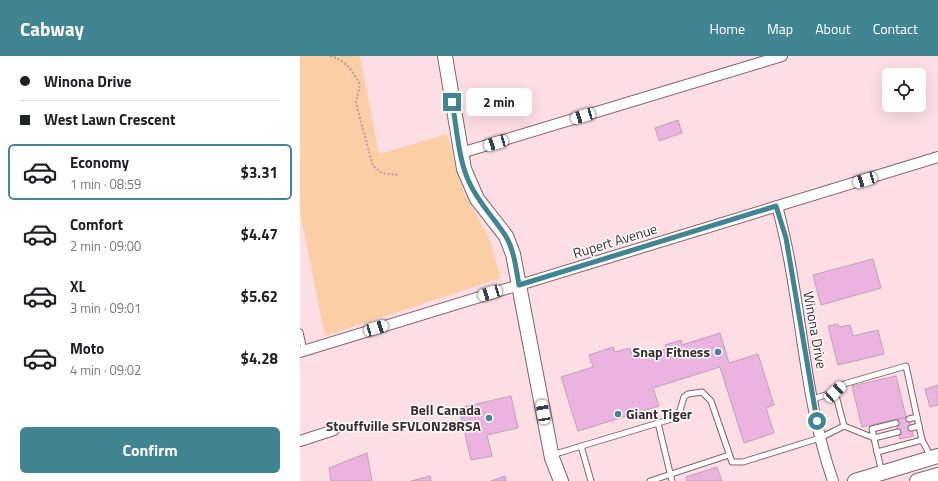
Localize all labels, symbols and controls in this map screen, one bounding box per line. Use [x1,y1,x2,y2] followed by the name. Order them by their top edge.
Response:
[20,14,84,43] text: Cabway
[710,18,745,39] text: Home
[767,18,793,39] text: Map
[815,18,851,39] text: About
[873,18,918,39] text: Contact
[882,68,926,112] map controls
[882,68,926,112] button: locate
[44,70,131,93] text: Winona Drive
[466,88,532,116] callout: 2 min
[483,92,515,112] text: 2 min
[443,93,461,111] route end
[570,107,596,125] car
[44,108,176,131] text: West Lawn Crescent
[483,134,509,152] car
[70,151,129,174] text: Economy
[22,154,58,190] icon: car
[241,161,278,184] text: $3.31
[852,171,878,189] car
[70,174,141,194] text: 1 min · 08:59
[70,213,123,236] text: Comfort
[22,216,58,252] icon: car
[570,218,660,263] street label: Rupert Avenue
[241,223,278,246] text: $4.47
[70,236,141,256] text: 2 min · 09:00
[70,275,86,298] text: XL
[22,278,58,314] icon: car
[477,284,503,302] car
[241,285,278,308] text: $5.62
[798,289,833,370] street label: Winona Drive
[70,298,141,318] text: 3 min · 09:01
[363,319,389,337] car
[70,337,104,360] text: Moto
[22,340,58,376] icon: car
[633,341,710,362] place label: Snap Fitness
[241,347,278,370] text: $4.28
[713,347,723,357] marker: Snap Fitness
[70,360,141,380] text: 4 min · 09:02
[822,379,848,405] car
[326,399,482,436] place label: Bell Canada Stouffville SFVLON28RSA
[535,399,551,425] car
[626,403,692,424] place label: Giant Tiger
[613,409,623,419] marker: Giant Tiger
[808,412,826,430] route start
[484,413,494,423] marker: Bell Canada Stouffville SFVLON28RSA
[20,427,280,473] button: Confirm

